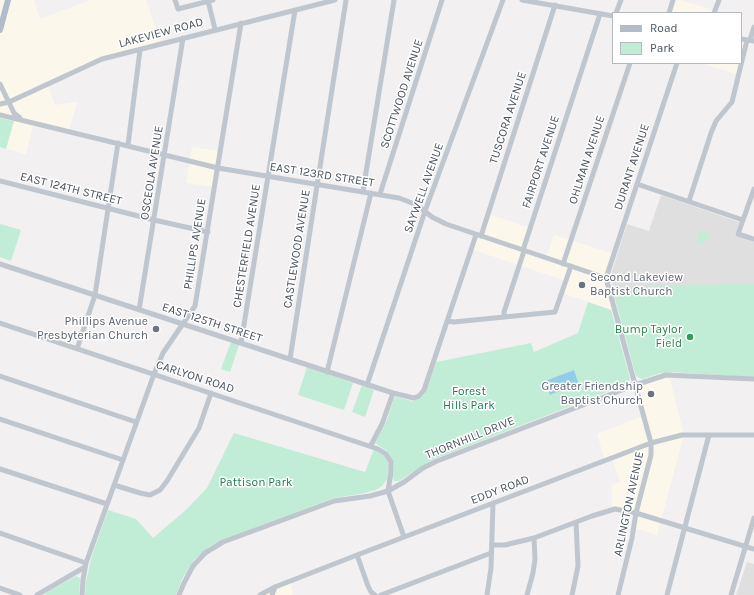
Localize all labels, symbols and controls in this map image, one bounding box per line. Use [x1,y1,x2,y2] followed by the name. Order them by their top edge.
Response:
[612,12,742,64] legend
[117,15,205,51] street label: LAKEVIEW ROAD
[650,21,678,35] text: Road
[378,37,426,151] street label: SCOTTWOOD AVENUE
[650,41,674,55] text: Park
[486,70,530,166] street label: TUSCORA AVENUE
[519,114,563,210] street label: FAIRPORT AVENUE
[566,114,608,206] street label: OHLMAN AVENUE
[611,122,653,212] street label: DURANT AVENUE
[137,125,167,221] street label: OSCEOLA AVENUE
[401,141,447,235] street label: SAYWELL AVENUE
[269,160,375,190] street label: EAST 123RD STREET
[19,169,123,209] street label: EAST 124TH STREET
[230,183,264,309] street label: CHESTERFIELD AVENUE
[281,189,313,309] street label: CASTLEWOOD AVENUE
[181,197,209,291] street label: PHILLIPS AVENUE
[590,271,683,299] place label: Second Lakeview Baptist Church
[577,280,587,290] marker: Second Lakeview Baptist Church
[160,300,264,346] street label: EAST 125TH STREET
[37,315,148,343] place label: Phillips Avenue Presbyterian Church
[615,323,682,351] place label: Bump Taylor Field
[151,324,161,334] marker: Phillips Avenue Presbyterian Church
[685,332,695,342] marker: Bump Taylor Field
[154,358,236,396] street label: CARLYON ROAD
[541,380,643,408] place label: Greater Friendship Baptist Church
[443,385,495,413] park label: Forest Hills Park
[646,389,656,399] marker: Greater Friendship Baptist Church
[423,414,517,462] street label: THORNHILL DRIVE
[611,450,647,558] street label: ARLINGTON AVENUE
[469,472,531,508] street label: EDDY ROAD
[219,476,293,490] park label: Pattison Park

